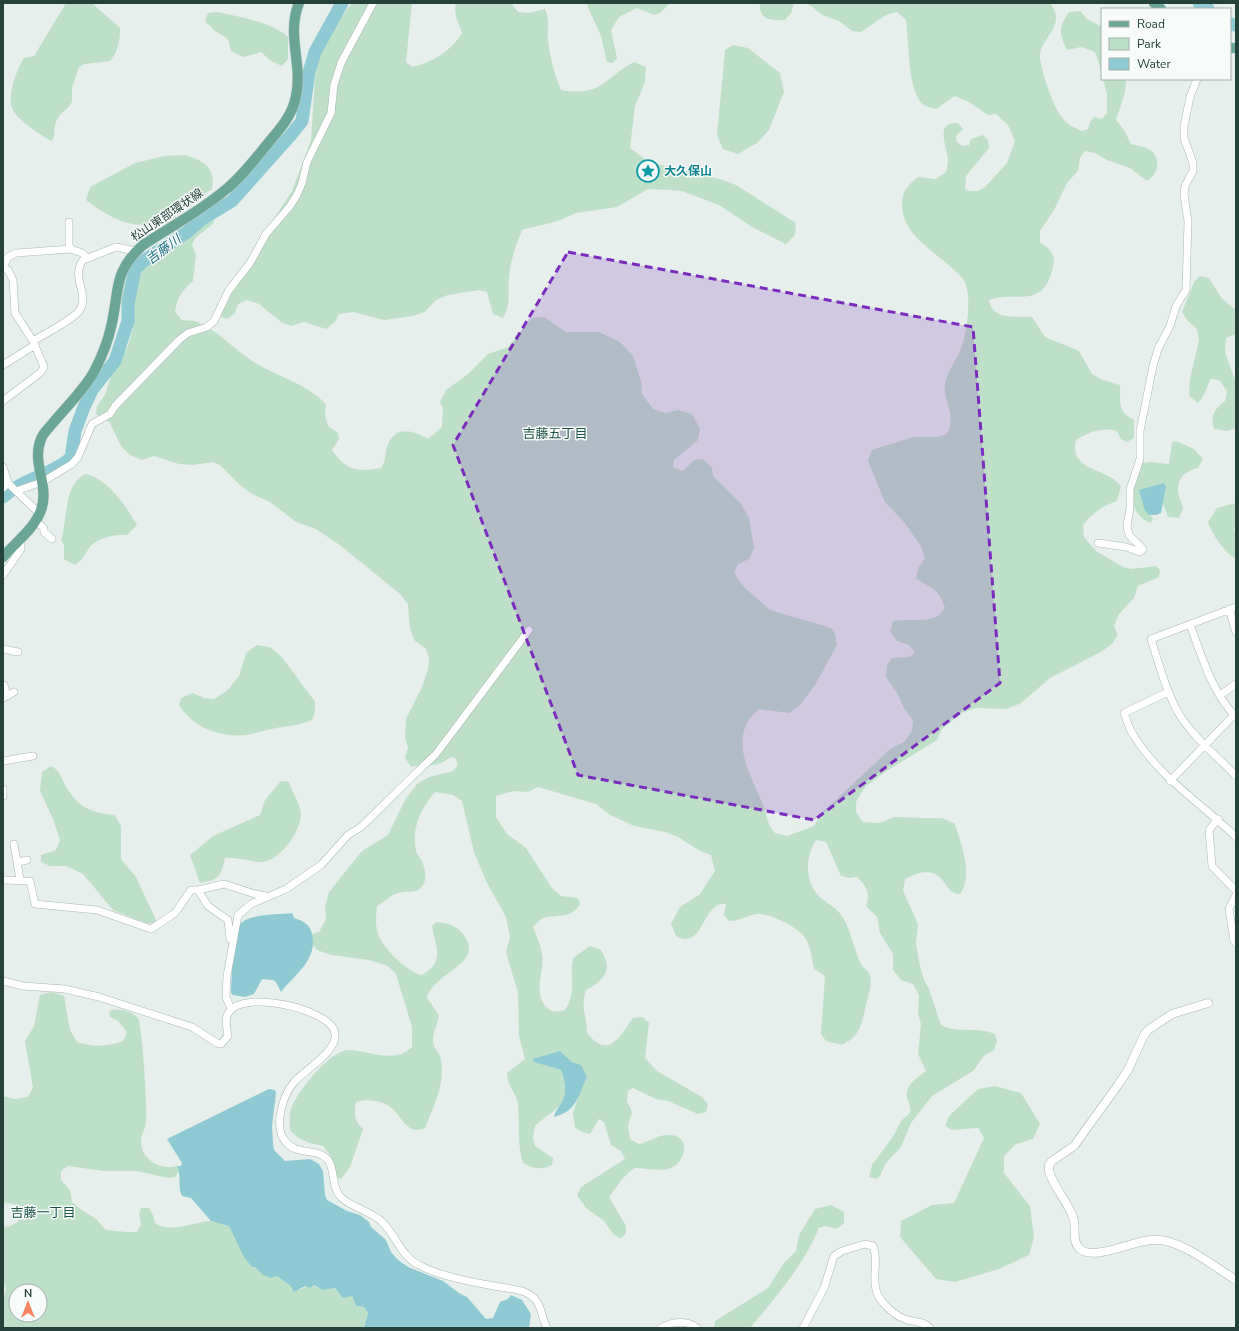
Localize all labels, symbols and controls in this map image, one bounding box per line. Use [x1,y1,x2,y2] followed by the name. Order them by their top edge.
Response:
[1101,8,1231,80] legend
[1137,16,1165,32] text: Road
[1137,36,1162,52] text: Park
[1137,56,1171,72] text: Water
[635,158,661,184] place icon: 大久保山
[664,163,712,179] place label: 大久保山
[128,185,206,245] street label: 松山東部環状線
[143,230,186,269] water label: 吉藤川
[522,425,588,443] district label: 吉藤五丁目
[10,1204,76,1222] district label: 吉藤一丁目
[8,1283,48,1323] north arrow
[24,1286,32,1301] text: N

